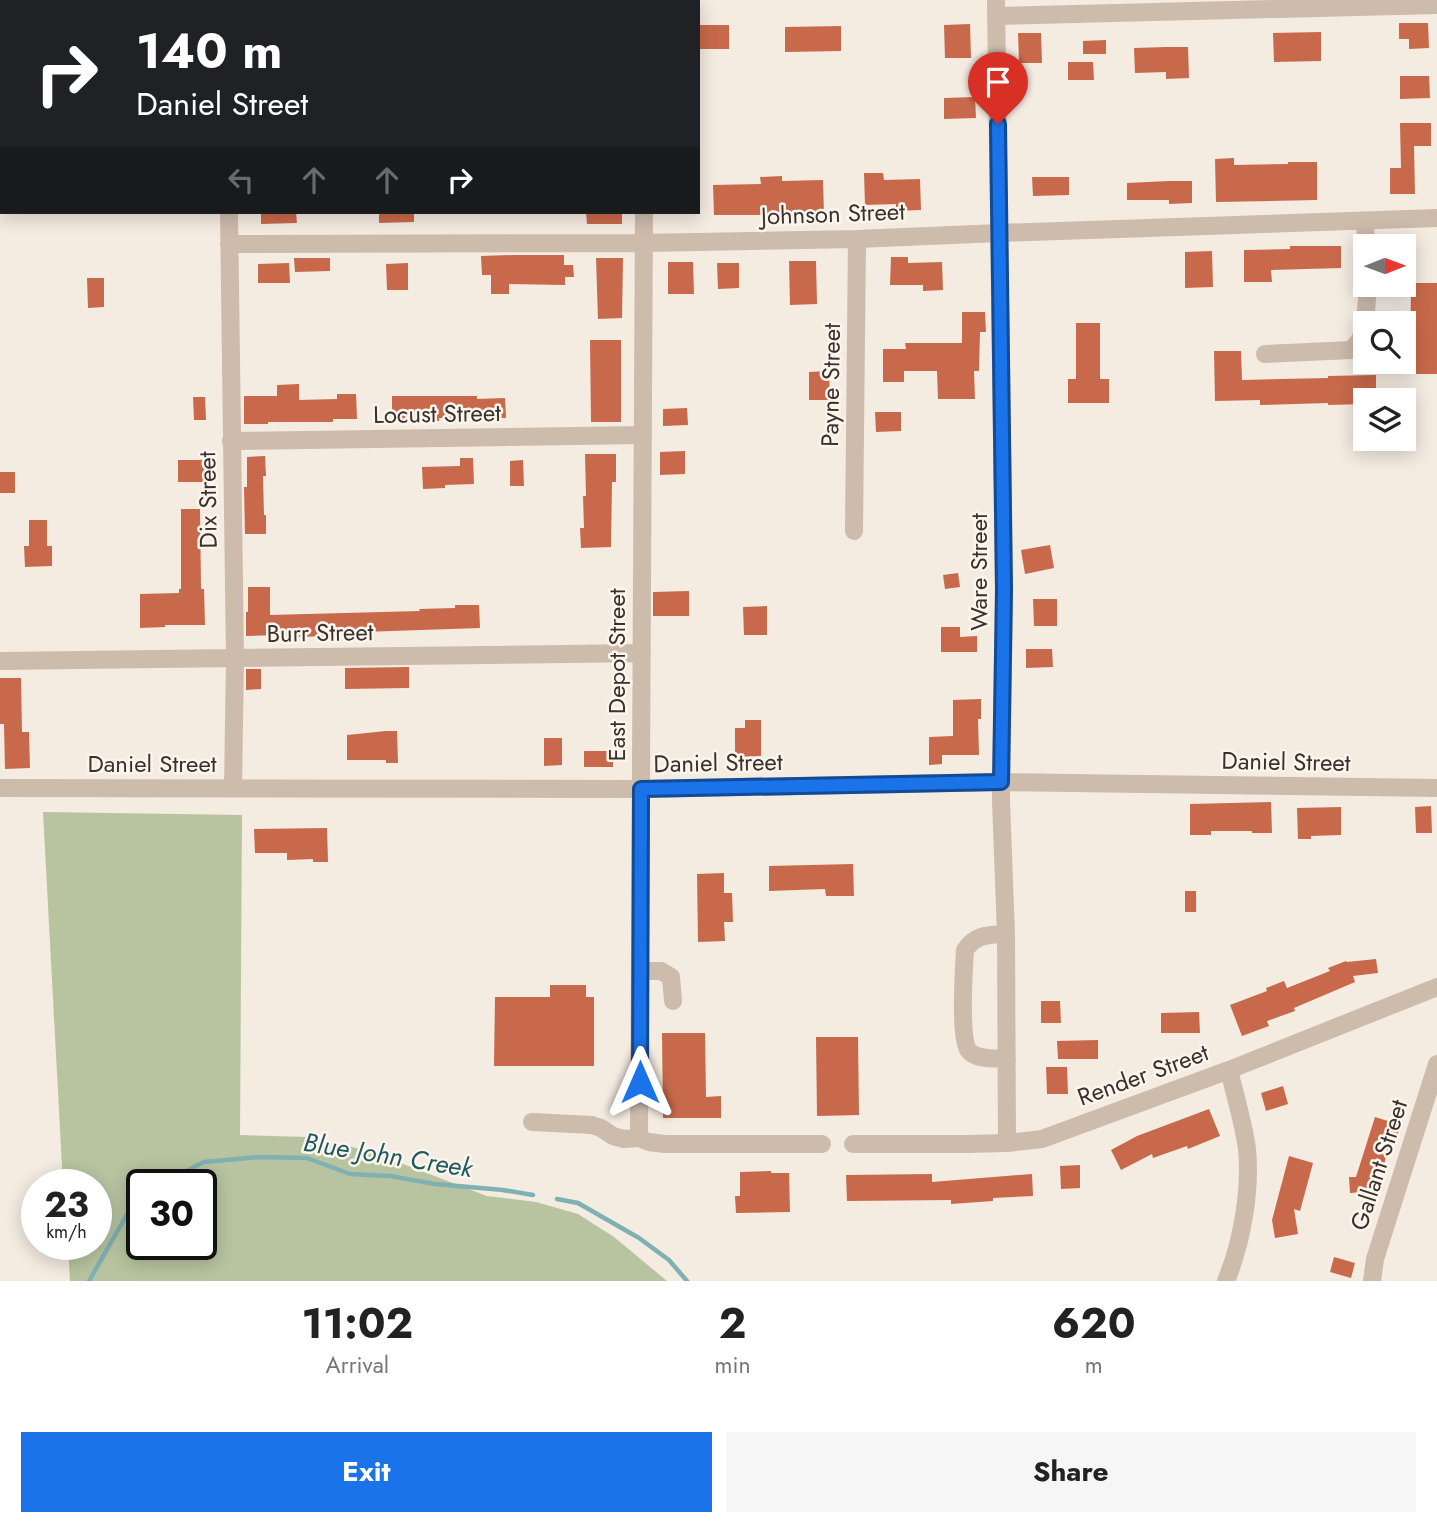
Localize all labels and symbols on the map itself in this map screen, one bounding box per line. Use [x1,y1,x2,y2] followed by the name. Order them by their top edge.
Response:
[968,52,1028,124] pin
[757,193,906,234] street label: Johnson Street
[1353,234,1416,298] north arrow
[812,323,849,447] street label: Payne Street
[373,395,501,432] street label: Locust Street
[189,451,226,549] street label: Dix Street
[961,513,996,631] street label: Ware Street
[599,588,634,762] street label: East Depot Street
[266,614,374,651] street label: Burr Street
[1221,743,1351,780] street label: Daniel Street
[653,744,783,781] street label: Daniel Street
[87,746,217,781] street label: Daniel Street
[1072,1035,1213,1114] street label: Render Street
[603,1045,677,1119] position arrow
[1341,1095,1416,1235] street label: Gallant Street
[301,1123,477,1187] water label: Blue John Creek
[126,1169,217,1260] speed limit sign: 30

